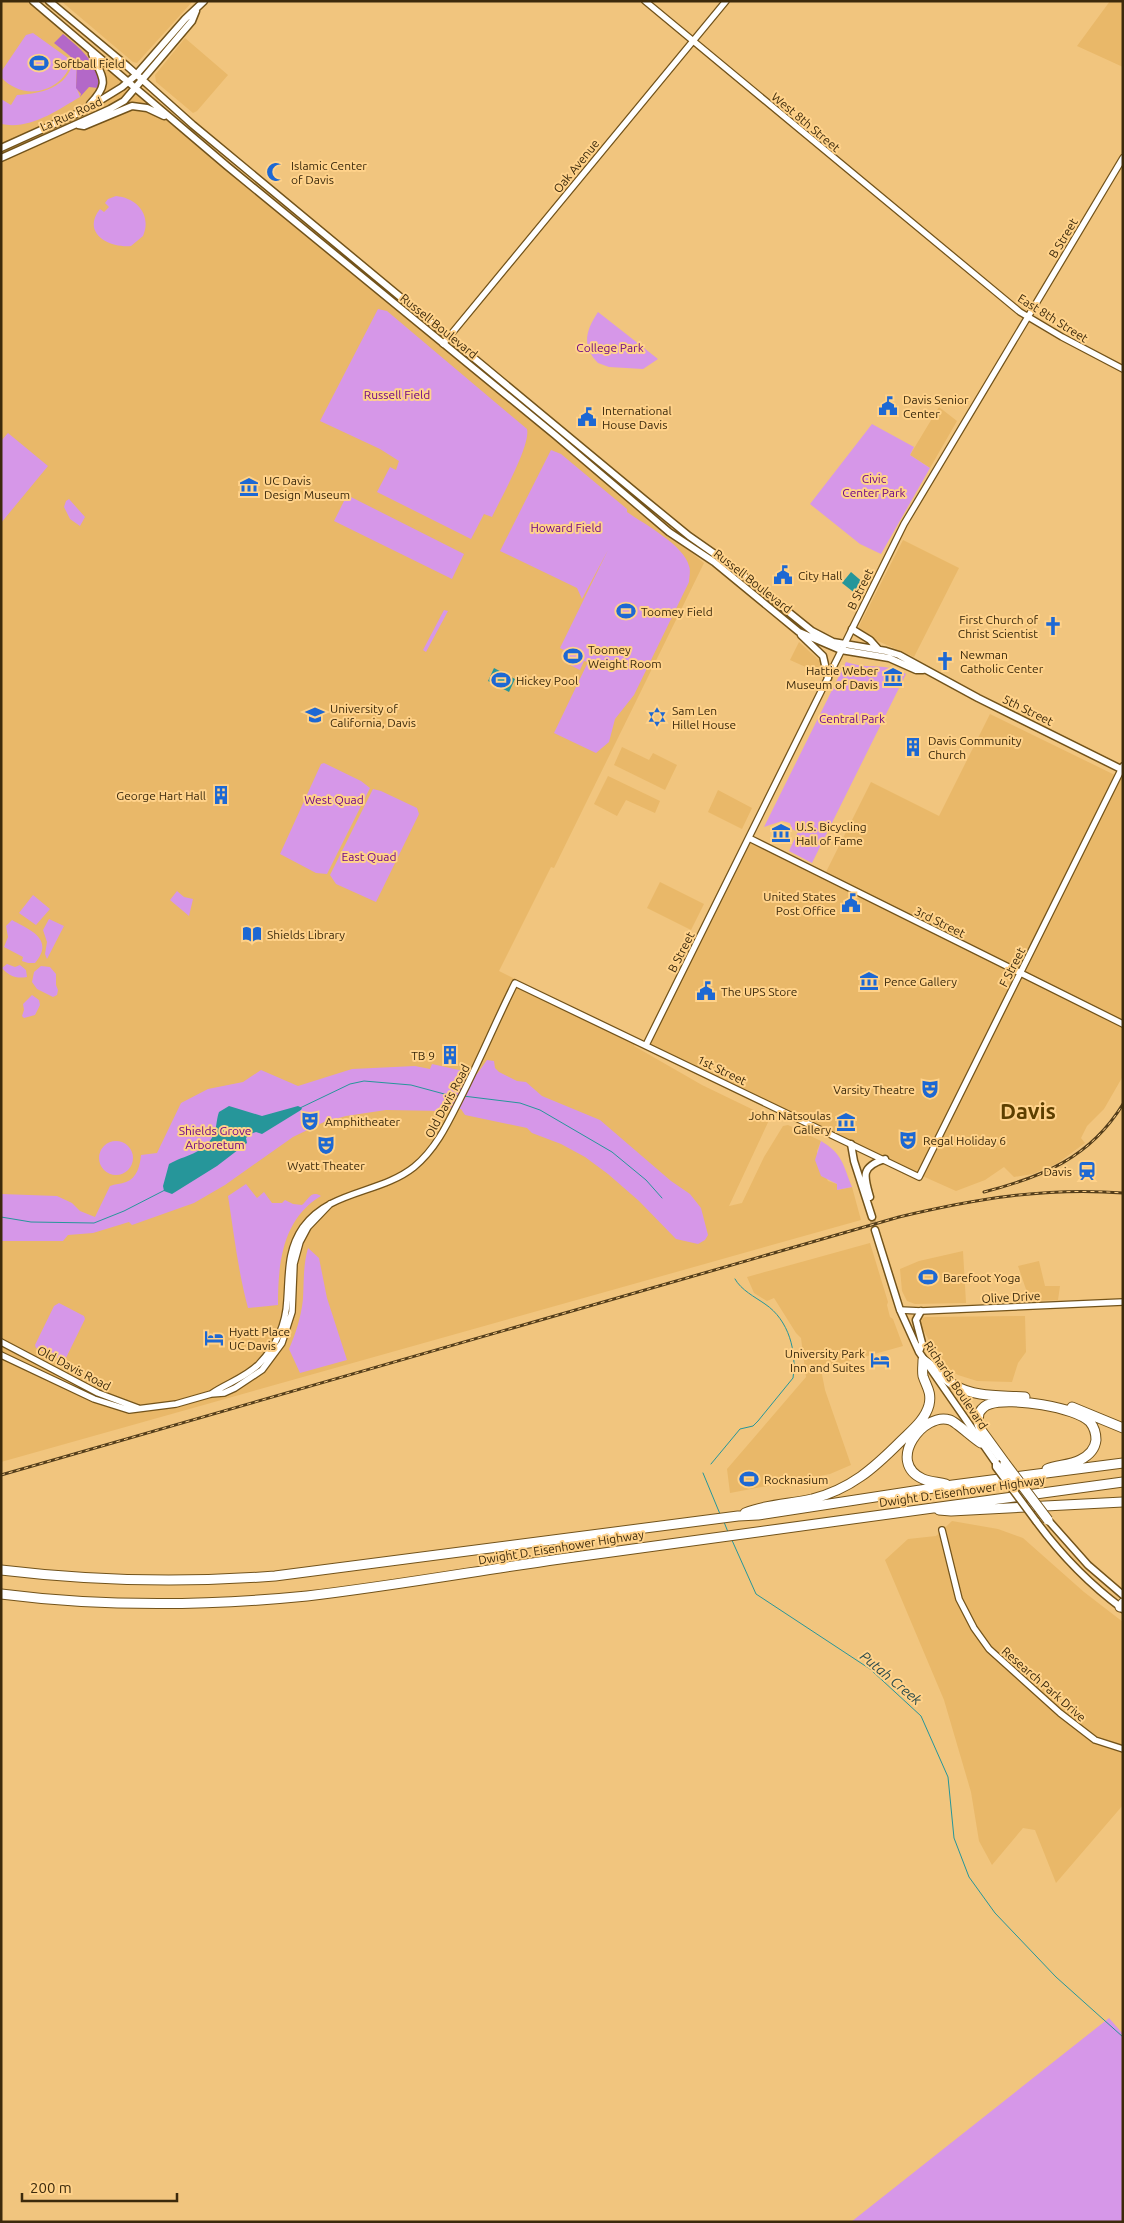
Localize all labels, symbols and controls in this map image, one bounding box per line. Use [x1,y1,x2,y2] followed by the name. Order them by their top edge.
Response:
[28,52,50,74] sports icon: Softball Field
[54,57,125,70] place label: Softball Field
[769,90,843,154] street label: West 8th Street
[38,95,104,133] street label: La Rue Road
[551,137,601,195] street label: Oak Avenue
[291,159,367,186] place label: Islamic Center of Davis
[265,161,287,183] mosque icon: Islamic Center of Davis
[1046,216,1080,260] street label: B Street
[398,291,480,361] street label: Russell Boulevard
[1016,291,1091,345] street label: East 8th Street
[576,341,644,354] park label: College Park
[364,388,430,401] park label: Russell Field
[903,393,969,420] place label: Davis Senior Center
[877,395,899,417] public building icon: Davis Senior Center
[602,404,672,431] place label: International House Davis
[576,406,598,428] public building icon: International House Davis
[842,472,906,499] park label: Civic Center Park
[264,474,350,501] place label: UC Davis Design Museum
[238,476,260,498] museum icon: UC Davis Design Museum
[530,521,602,534] park label: Howard Field
[711,547,795,615] street label: Russell Boulevard
[772,564,794,586] public building icon: City Hall
[845,566,876,612] street label: B Street
[798,569,842,582] place label: City Hall
[615,600,637,622] sports icon: Toomey Field
[641,605,713,618] place label: Toomey Field
[958,613,1038,640] place label: First Church of Christ Scientist
[1042,615,1064,637] church icon: First Church of Christ Scientist
[588,643,662,670] place label: Toomey Weight Room
[562,645,584,667] sports icon: Toomey Weight Room
[960,648,1044,675] place label: Newman Catholic Center
[934,650,956,672] church icon: Newman Catholic Center
[786,664,878,691] place label: Hattie Weber Museum of Davis
[882,666,904,688] museum icon: Hattie Weber Museum of Davis
[490,669,512,691] sports icon: Hickey Pool
[516,674,578,687] place label: Hickey Pool
[1001,692,1056,728] street label: 5th Street
[330,702,416,729] place label: University of California, Davis
[304,704,326,726] school or university icon: University of California, Davis
[672,704,736,731] place label: Sam Len Hillel House
[646,706,668,728] synagogue icon: Sam Len Hillel House
[819,712,885,725] park label: Central Park
[928,734,1022,761] place label: Davis Community Church
[902,736,924,758] building icon: Davis Community Church
[210,784,232,806] building icon: George Hart Hall
[116,789,206,802] place label: George Hart Hall
[304,793,364,806] park label: West Quad
[796,820,867,847] place label: U.S. Bicycling Hall of Fame
[770,822,792,844] museum icon: U.S. Bicycling Hall of Fame
[342,850,396,863] park label: East Quad
[763,890,836,917] place label: United States Post Office
[840,892,862,914] public building icon: United States Post Office
[913,904,968,940] street label: 3rd Street
[241,923,263,945] library icon: Shields Library
[267,928,345,941] place label: Shields Library
[665,929,697,974] street label: B Street
[997,945,1028,989] street label: F Street
[858,970,880,992] museum icon: Pence Gallery
[884,975,957,988] place label: Pence Gallery
[695,980,717,1002] public building icon: The UPS Store
[721,985,797,998] place label: The UPS Store
[439,1044,461,1066] building icon: TB 9
[411,1049,435,1062] place label: TB 9
[695,1053,749,1088] street label: 1st Street
[422,1062,472,1140] street label: Old Davis Road
[919,1078,941,1100] theatre icon: Varsity Theatre
[833,1083,915,1096] place label: Varsity Theatre
[1000,1098,1056,1123] district label: Davis
[749,1109,831,1136] place label: John Natsoulas Gallery
[299,1110,321,1132] theatre icon: Amphitheater
[835,1111,857,1133] museum icon: John Natsoulas Gallery
[325,1115,401,1128] place label: Amphitheater
[179,1124,251,1151] park label: Shields Grove Arboretum
[897,1129,919,1151] theatre icon: Regal Holiday 6
[315,1134,337,1156] theatre icon: Wyatt Theater
[923,1134,1006,1147] place label: Regal Holiday 6
[287,1159,365,1172] place label: Wyatt Theater
[1076,1160,1098,1182] station icon: Davis
[1043,1165,1072,1178] place label: Davis
[917,1266,939,1288] sports icon: Barefoot Yoga
[943,1271,1021,1284] place label: Barefoot Yoga
[981,1289,1041,1305] street label: Olive Drive
[229,1325,290,1352] place label: Hyatt Place UC Davis
[203,1327,225,1349] hotel icon: Hyatt Place UC Davis
[922,1339,990,1431] street label: Richards Boulevard
[35,1343,113,1393] street label: Old Davis Road
[785,1347,865,1374] place label: University Park Inn and Suites
[869,1349,891,1371] hotel icon: University Park Inn and Suites
[738,1468,760,1490] sports icon: Rocknasium
[764,1473,828,1486] place label: Rocknasium
[878,1473,1046,1509] street label: Dwight D. Eisenhower Highway
[477,1527,645,1567] street label: Dwight D. Eisenhower Highway
[999,1644,1089,1724] street label: Research Park Drive
[857,1648,926,1709] water label: Putah Creek
[22,2170,178,2202] scale bar
[30,2179,72,2196] text: 200 m

